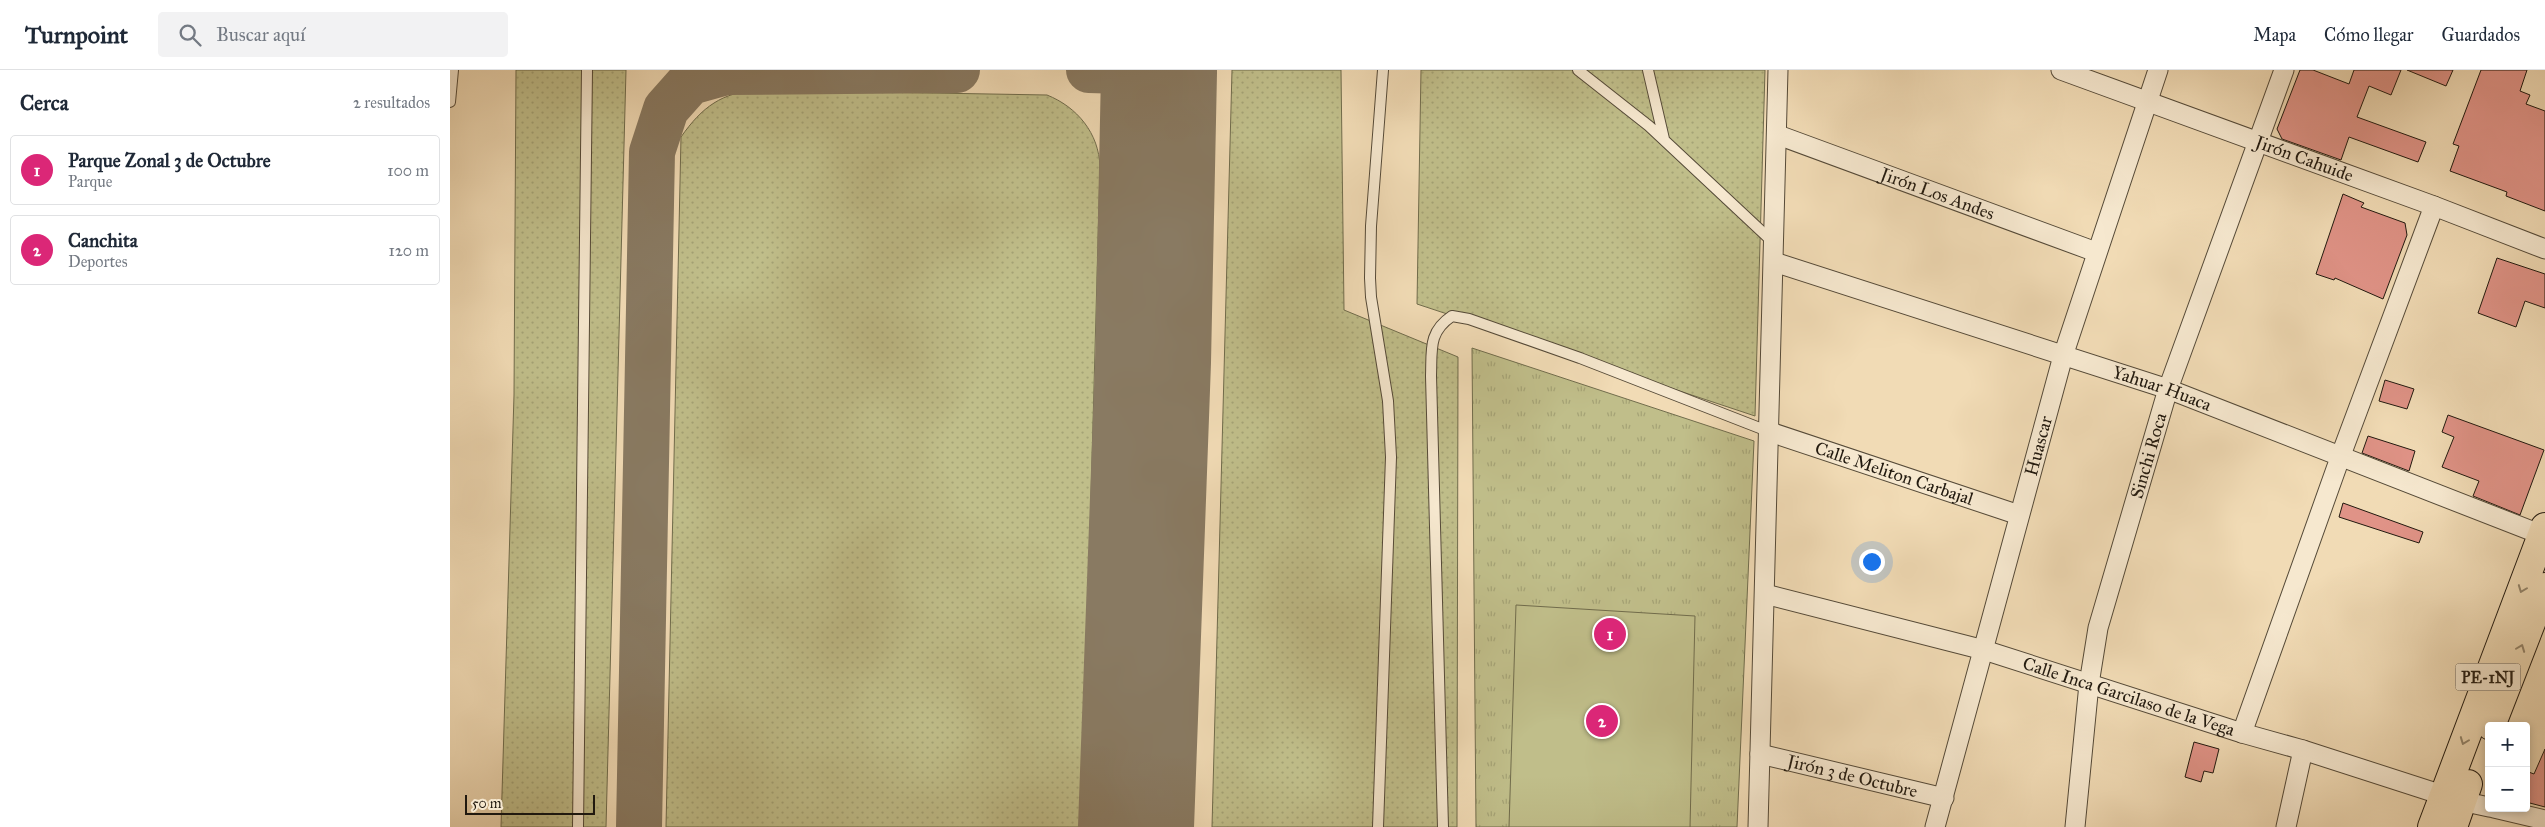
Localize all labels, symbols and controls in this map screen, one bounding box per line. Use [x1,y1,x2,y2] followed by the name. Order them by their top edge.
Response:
[158,12,508,57] search box
[25,20,128,50] text: Turnpoint
[176,21,204,49] icon: search
[216,23,305,46] text: Buscar aquí
[2253,24,2296,46] text: Mapa
[2324,24,2414,46] text: Cómo llegar
[2442,24,2520,46] text: Guardados
[20,90,69,116] text: Cerca
[353,93,430,112] text: 2 resultados
[2250,130,2356,187] street label: Jirón Cahuide
[68,149,271,172] text: Parque Zonal 3 de Octubre
[34,161,40,180] text: 1
[387,161,429,180] text: 100 m
[1875,162,1998,225] street label: Jirón Los Andes
[68,172,112,191] text: Parque
[68,229,138,252] text: Canchita
[33,241,41,260] text: 2
[389,241,429,260] text: 120 m
[68,252,128,271] text: Deportes
[2110,361,2215,416] street label: Yahuar Huaca
[2125,410,2172,501] street label: Sinchi Roca
[2020,413,2057,478] street label: Huascar
[1812,437,1976,510] street label: Calle Meliton Carbajal
[1859,549,1885,575] your location
[2518,584,2528,592] one-way arrow
[1594,615,1626,653] pin: 1
[2515,644,2525,653] one-way arrow
[2020,652,2238,741] street label: Calle Inca Garcilaso de la Vega
[2456,664,2520,690] road number: PE-1NJ
[1586,702,1618,740] pin: 2
[2485,722,2530,812] map controls
[2485,722,2530,767] button: +
[2460,736,2470,745] one-way arrow
[1783,749,1920,802] street label: Jirón 3 de Octubre
[2485,767,2530,812] button: −
[465,792,595,815] scale bar
[472,795,501,812] text: 50 m

